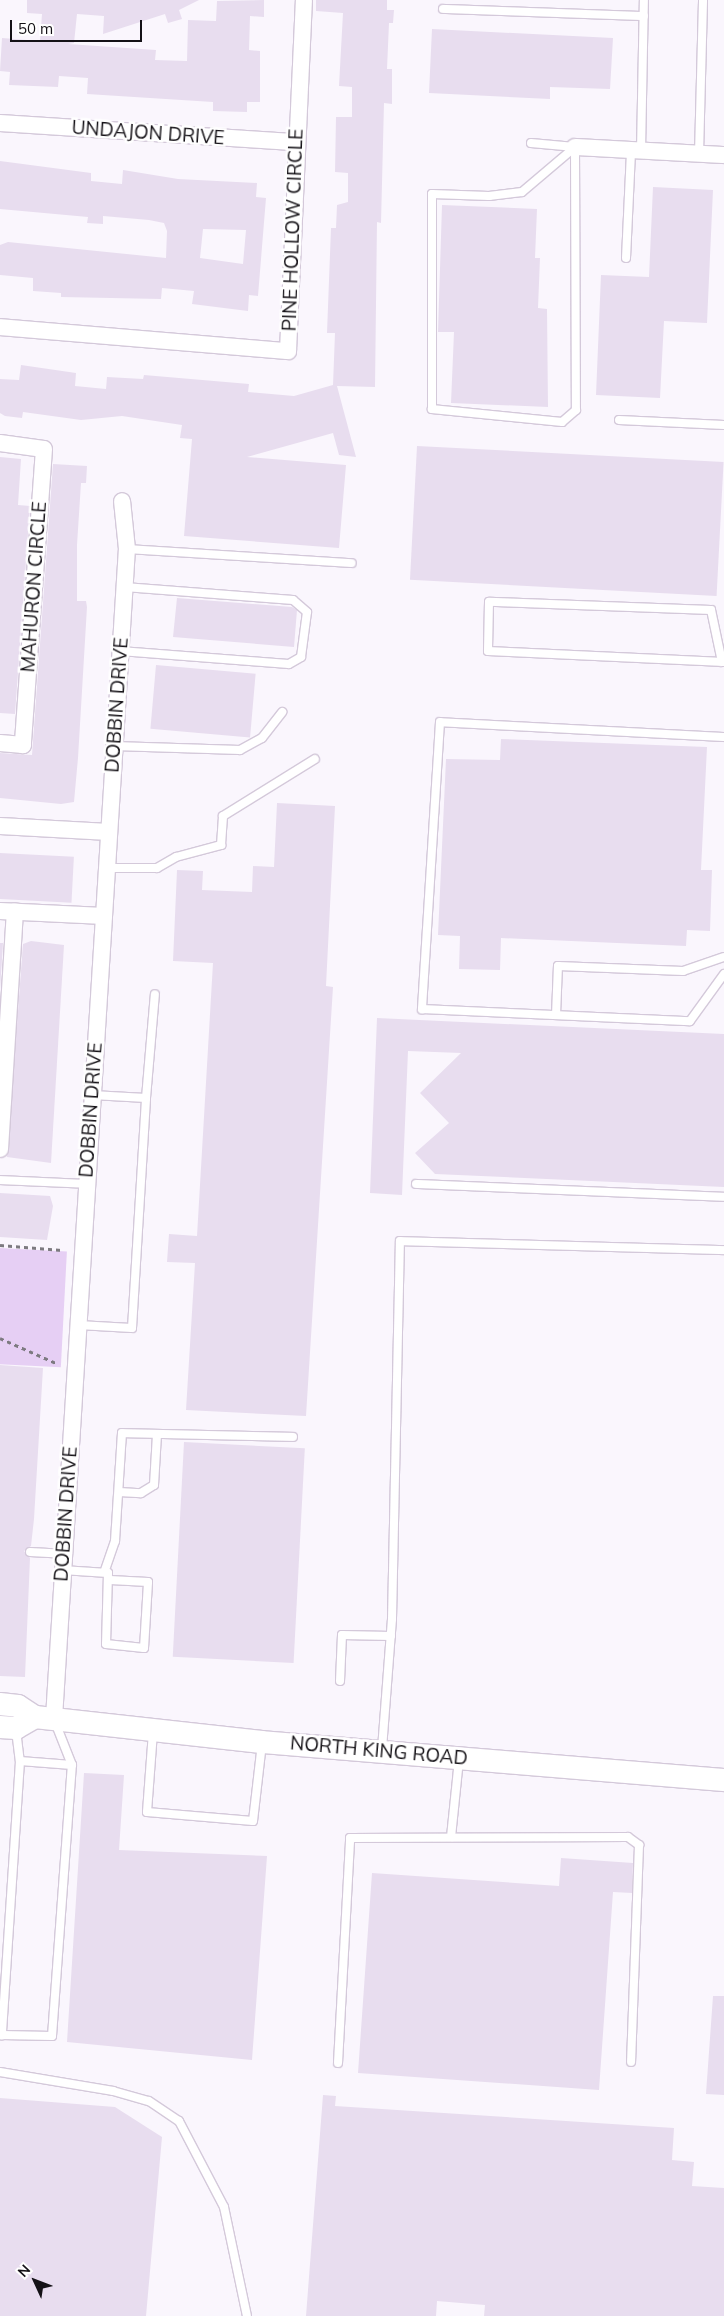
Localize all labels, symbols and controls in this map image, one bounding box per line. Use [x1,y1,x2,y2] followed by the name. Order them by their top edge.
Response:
[12,10,145,42] scale bar
[18,19,53,38] text: 50 m
[71,116,225,150] street label: UNDAJON DRIVE
[278,128,308,332] street label: PINE HOLLOW CIRCLE
[17,501,51,673] street label: MAHURON CIRCLE
[101,637,133,773] street label: DOBBIN DRIVE
[75,1042,107,1178] street label: DOBBIN DRIVE
[50,1446,82,1582] street label: DOBBIN DRIVE
[289,1732,469,1770] street label: NORTH KING ROAD
[10,2256,60,2306] north arrow
[14,2261,34,2281] text: N

